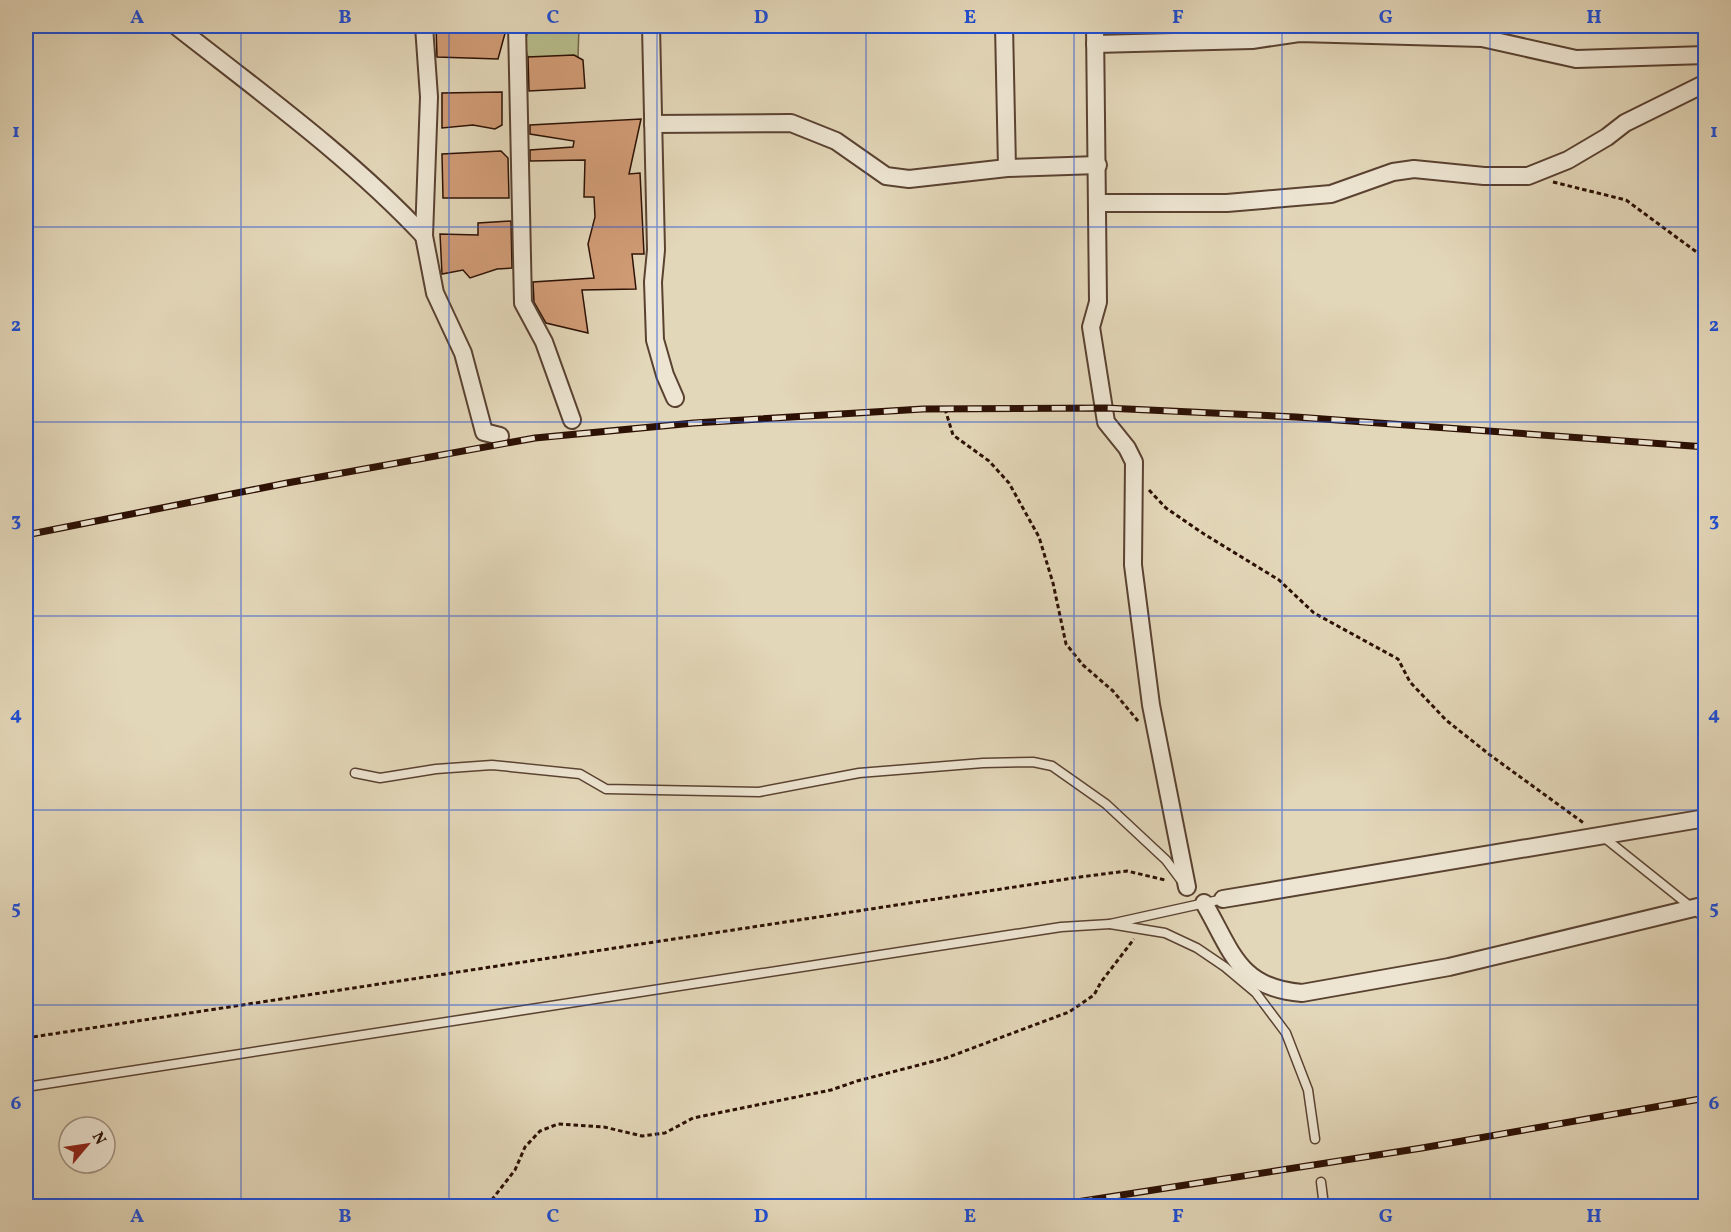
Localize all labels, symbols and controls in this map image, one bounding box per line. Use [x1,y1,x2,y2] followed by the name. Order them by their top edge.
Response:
[130,4,144,32] text: A
[338,4,352,32] text: B
[547,4,560,32] text: C
[754,4,768,32] text: D
[964,4,976,32] text: E
[1172,4,1184,32] text: F
[1379,4,1393,32] text: G
[1586,4,1602,32] text: H
[12,118,20,146] text: 1
[1710,118,1718,146] text: 1
[11,312,21,340] text: 2
[1709,312,1719,340] text: 2
[11,507,21,535] text: 3
[1709,507,1719,535] text: 3
[10,701,22,729] text: 4
[1708,701,1720,729] text: 4
[11,895,21,923] text: 5
[1709,895,1719,923] text: 5
[11,1090,22,1118] text: 6
[1709,1090,1720,1118] text: 6
[57,1115,117,1175] north arrow
[86,1128,111,1149] text: N
[130,1203,144,1231] text: A
[338,1203,352,1231] text: B
[547,1203,560,1231] text: C
[754,1203,768,1231] text: D
[964,1203,976,1231] text: E
[1172,1203,1184,1231] text: F
[1379,1203,1393,1231] text: G
[1586,1203,1602,1231] text: H

